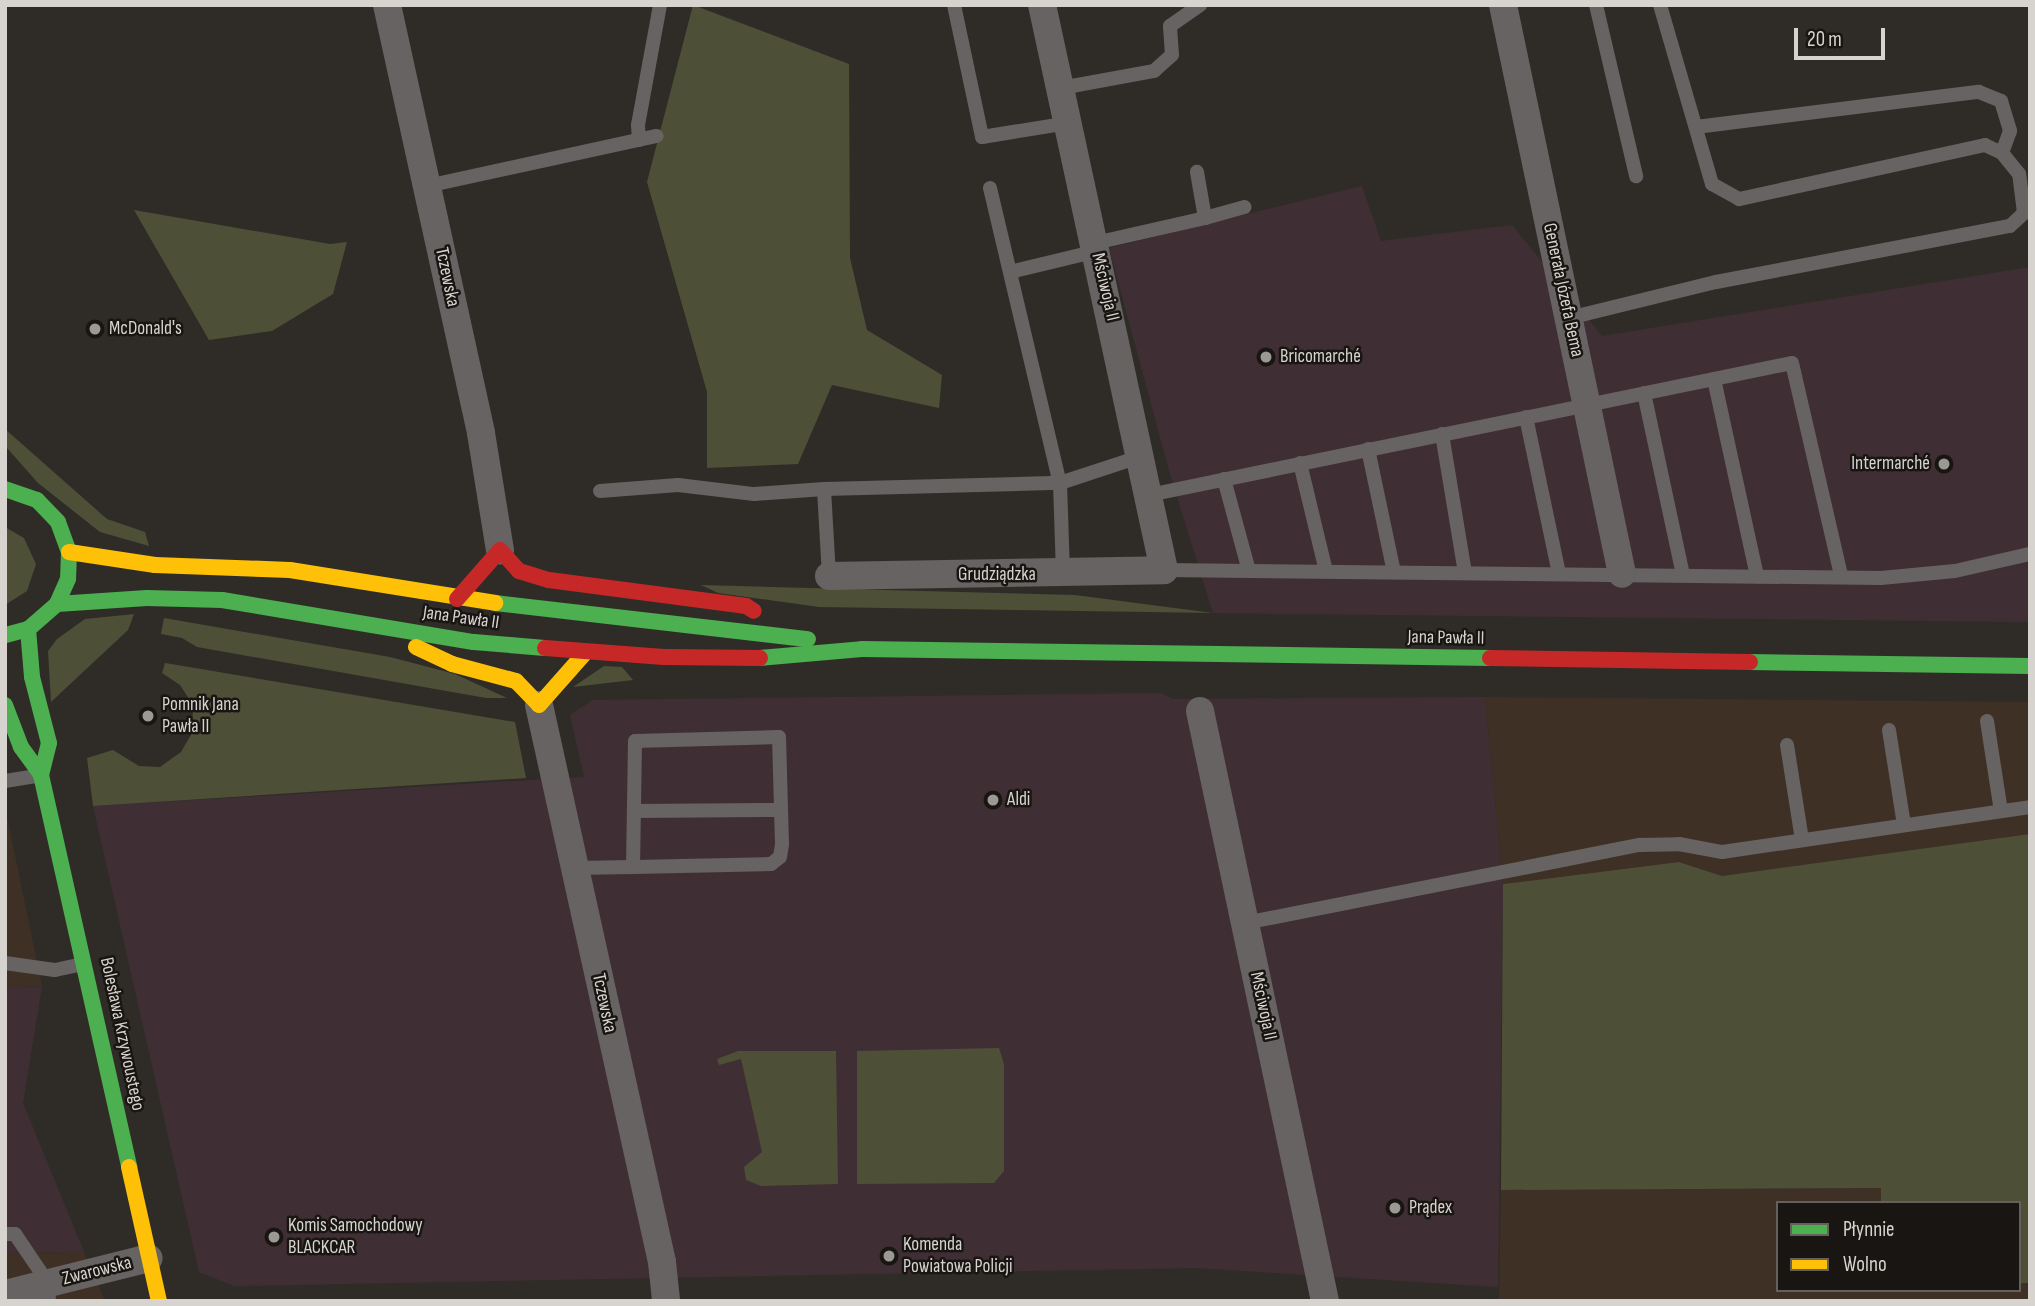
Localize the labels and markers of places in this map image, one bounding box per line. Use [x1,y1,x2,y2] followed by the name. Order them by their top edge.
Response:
[109,318,182,340] place label: McDonald's
[87,321,103,337] marker: McDonald's
[1280,346,1361,368] place label: Bricomarché
[1258,349,1274,365] marker: Bricomarché
[1851,453,1930,475] place label: Intermarché
[1936,456,1952,472] marker: Intermarché
[162,694,239,738] place label: Pomnik Jana Pawła II
[140,708,156,724] marker: Pomnik Jana Pawła II
[1007,789,1030,811] place label: Aldi
[985,792,1001,808] marker: Aldi
[1409,1197,1452,1219] place label: Prądex
[1387,1200,1403,1216] marker: Prądex
[288,1215,423,1259] place label: Komis Samochodowy BLACKCAR
[266,1229,282,1245] marker: Komis Samochodowy BLACKCAR
[903,1234,1012,1278] place label: Komenda Powiatowa Policji
[881,1248,897,1264] marker: Komenda Powiatowa Policji

